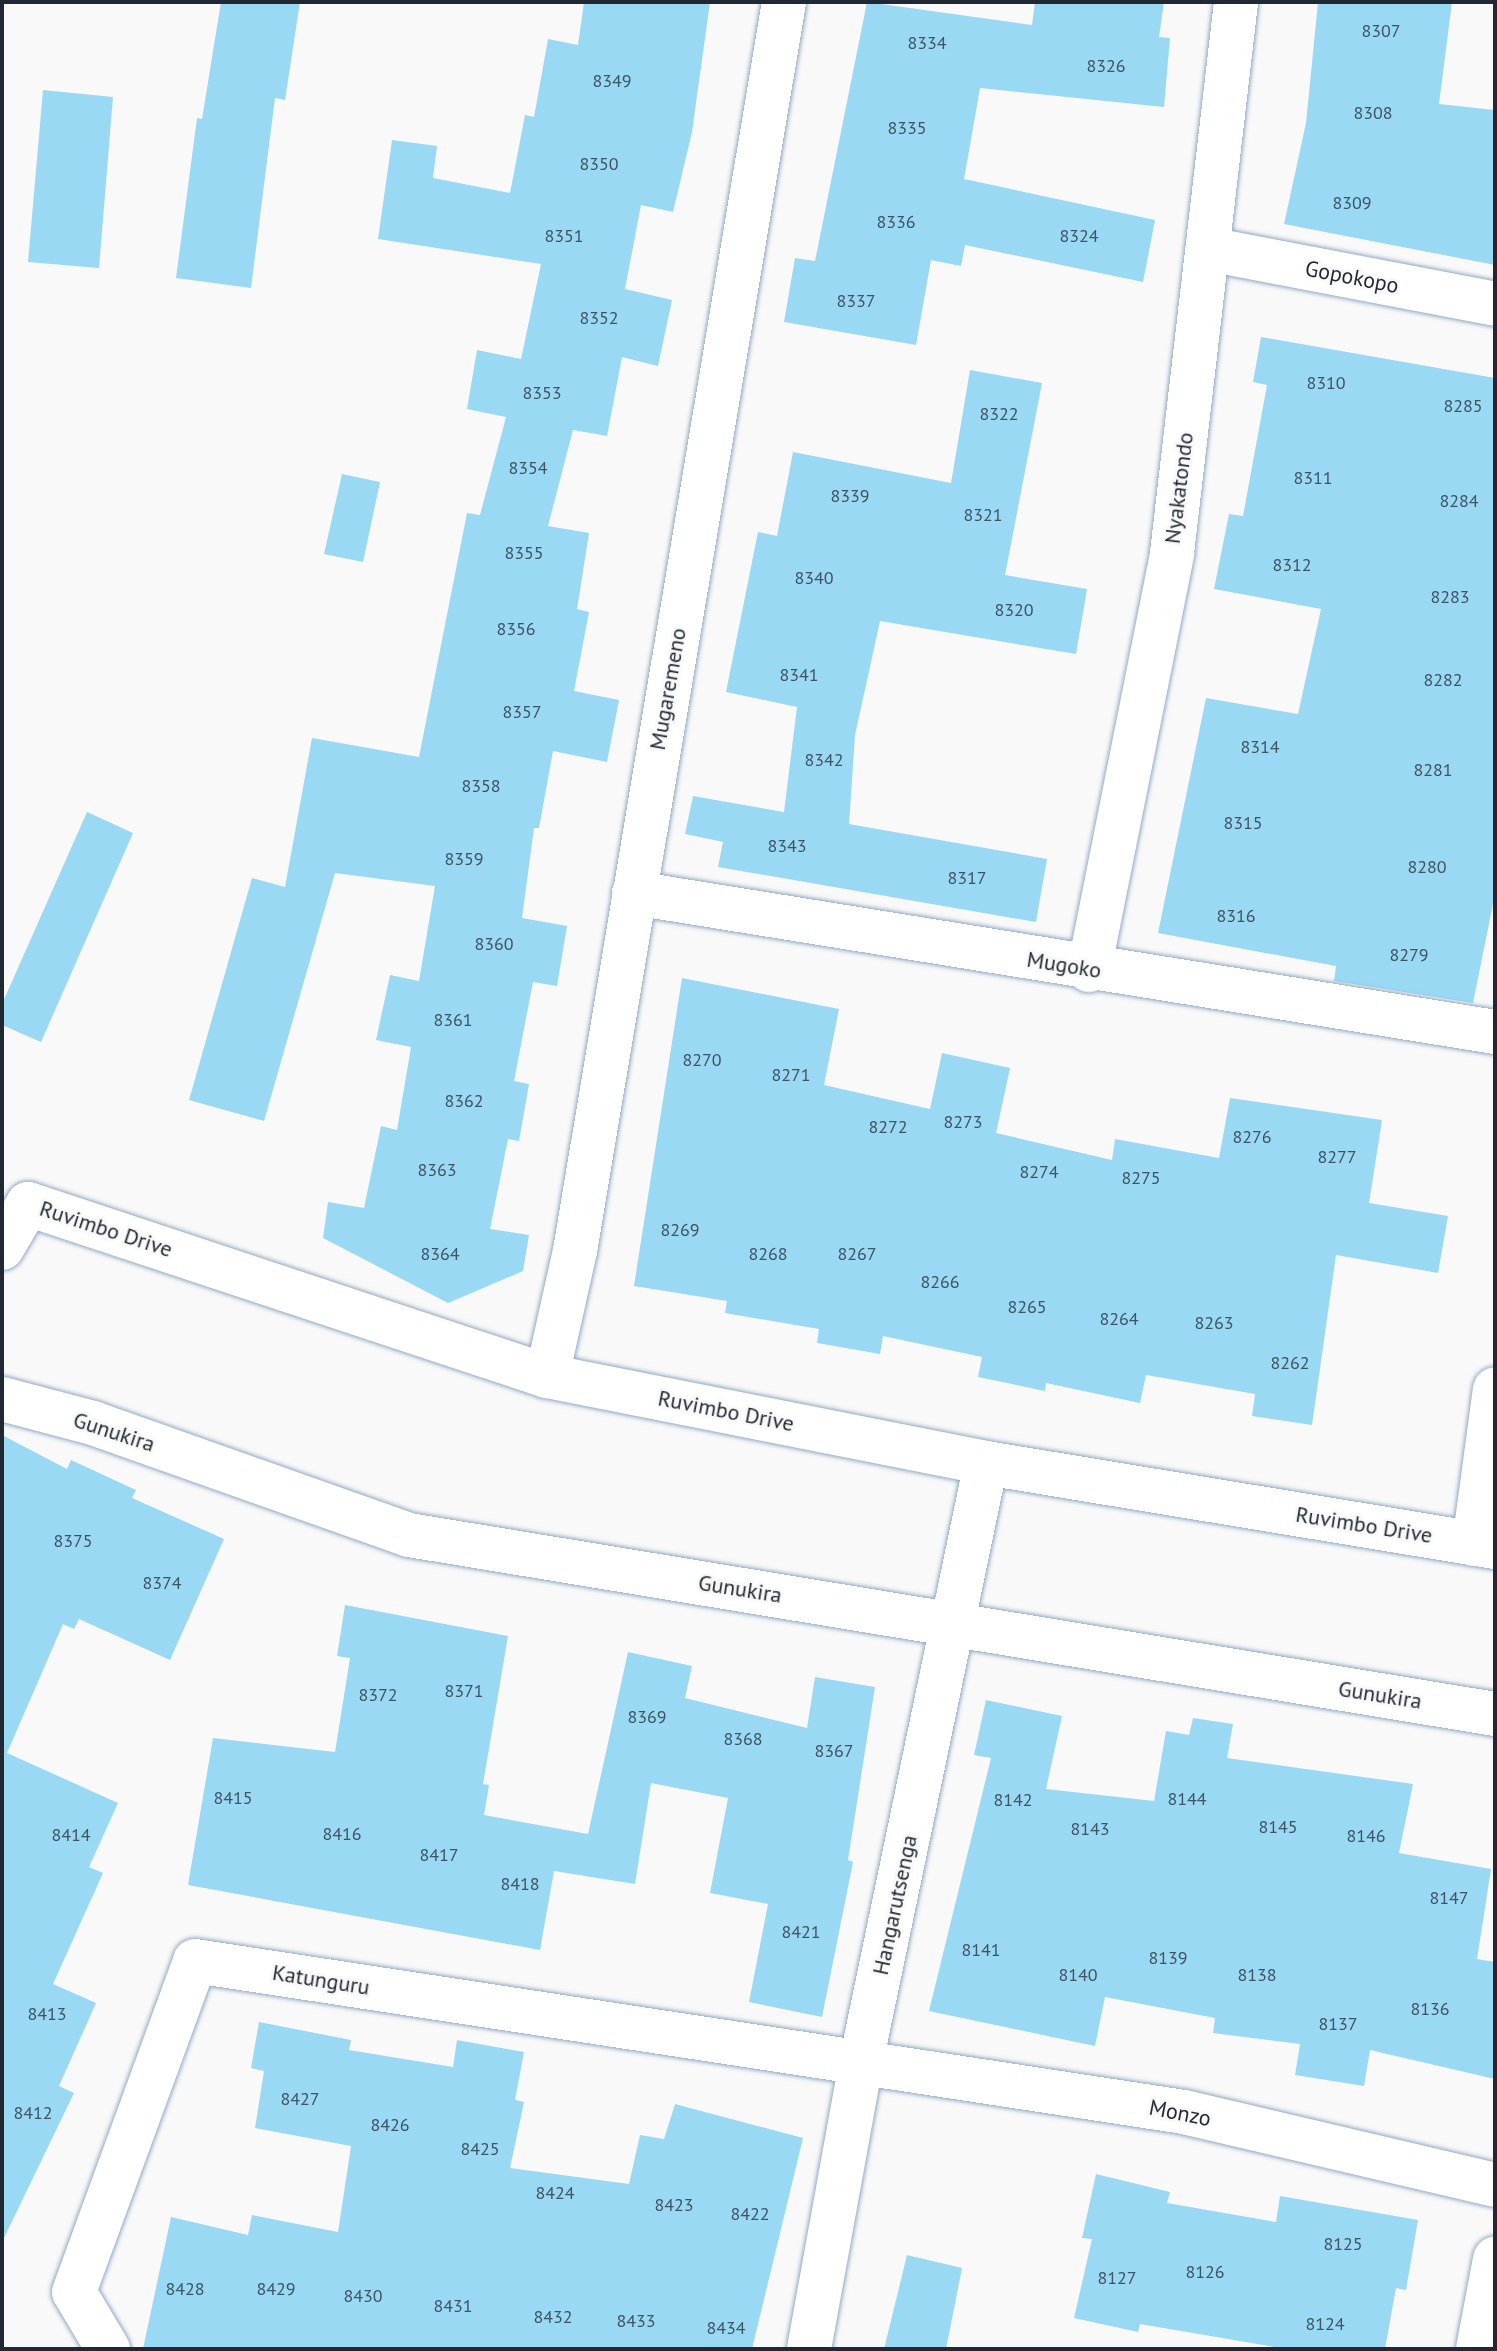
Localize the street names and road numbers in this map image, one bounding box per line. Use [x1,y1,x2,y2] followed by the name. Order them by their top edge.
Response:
[1303,255,1401,299] street label: Gopokopo
[1159,431,1199,545] street label: Nyakatondo
[644,626,692,752] street label: Mugaremeno
[1025,946,1103,984] street label: Mugoko
[36,1195,176,1263] street label: Ruvimbo Drive
[656,1385,796,1437] street label: Ruvimbo Drive
[70,1406,158,1458] street label: Gunukira
[1294,1501,1434,1549] street label: Ruvimbo Drive
[696,1569,784,1609] street label: Gunukira
[1336,1675,1424,1715] street label: Gunukira
[867,1833,923,1977] street label: Hangarutsenga
[271,1959,371,2001] street label: Katunguru
[1147,2094,1213,2132] street label: Monzo

